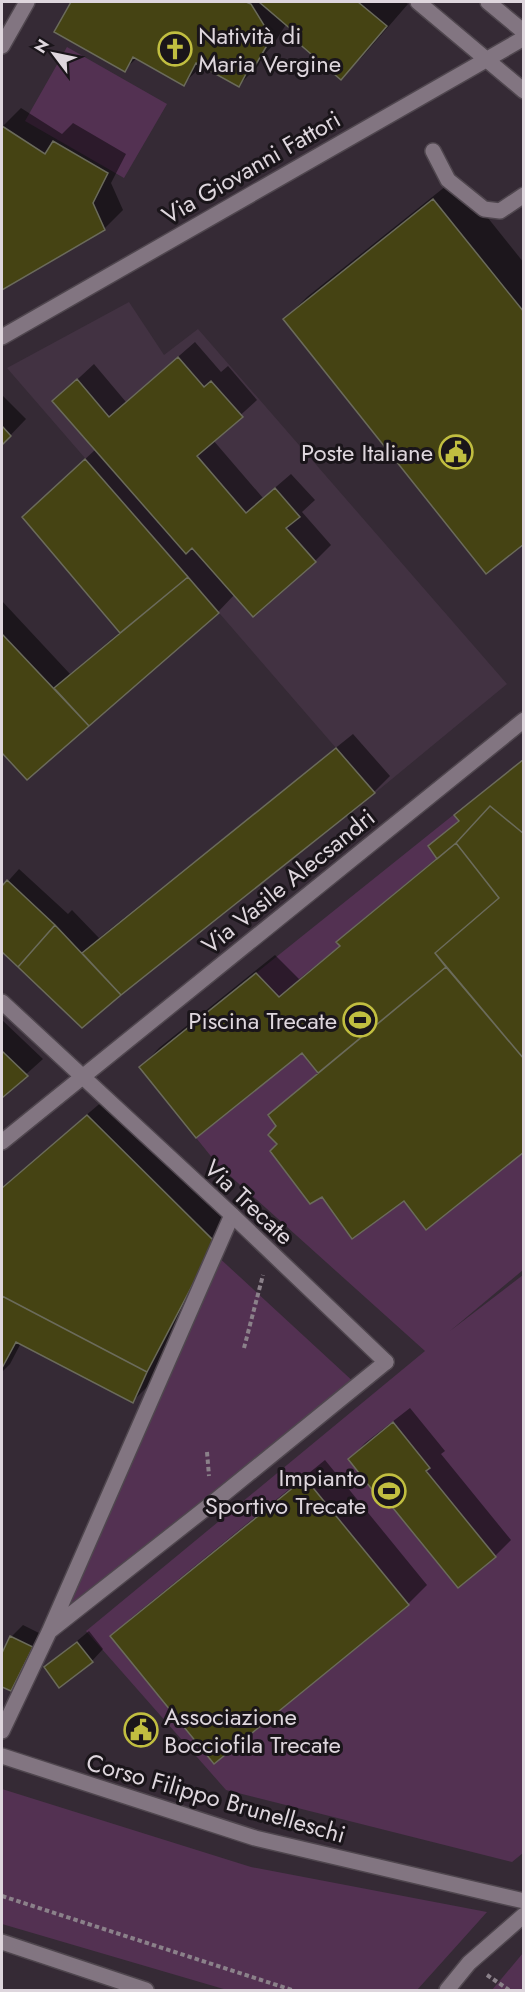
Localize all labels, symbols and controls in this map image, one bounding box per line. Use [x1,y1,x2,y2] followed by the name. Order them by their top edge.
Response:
[198,18,341,81] place label: Natività di Maria Vergine
[24,24,84,84] north arrow
[157,31,193,67] church icon: Natività di Maria Vergine
[29,35,55,58] text: N
[155,102,347,232] street label: Via Giovanni Fattori
[438,434,474,470] public building icon: Poste Italiane
[301,435,433,470] place label: Poste Italiane
[194,800,382,962] street label: Via Vasile Alecsandri
[342,1002,378,1038] sports icon: Piscina Trecate
[188,1003,337,1038] place label: Piscina Trecate
[196,1151,302,1253] street label: Via Trecate
[205,1460,366,1523] place label: Impianto Sportivo Trecate
[371,1473,407,1509] sports icon: Impianto Sportivo Trecate
[164,1699,341,1762] place label: Associazione Bocciofila Trecate
[123,1712,159,1748] public building icon: Associazione Bocciofila Trecate
[82,1744,350,1852] street label: Corso Filippo Brunelleschi

